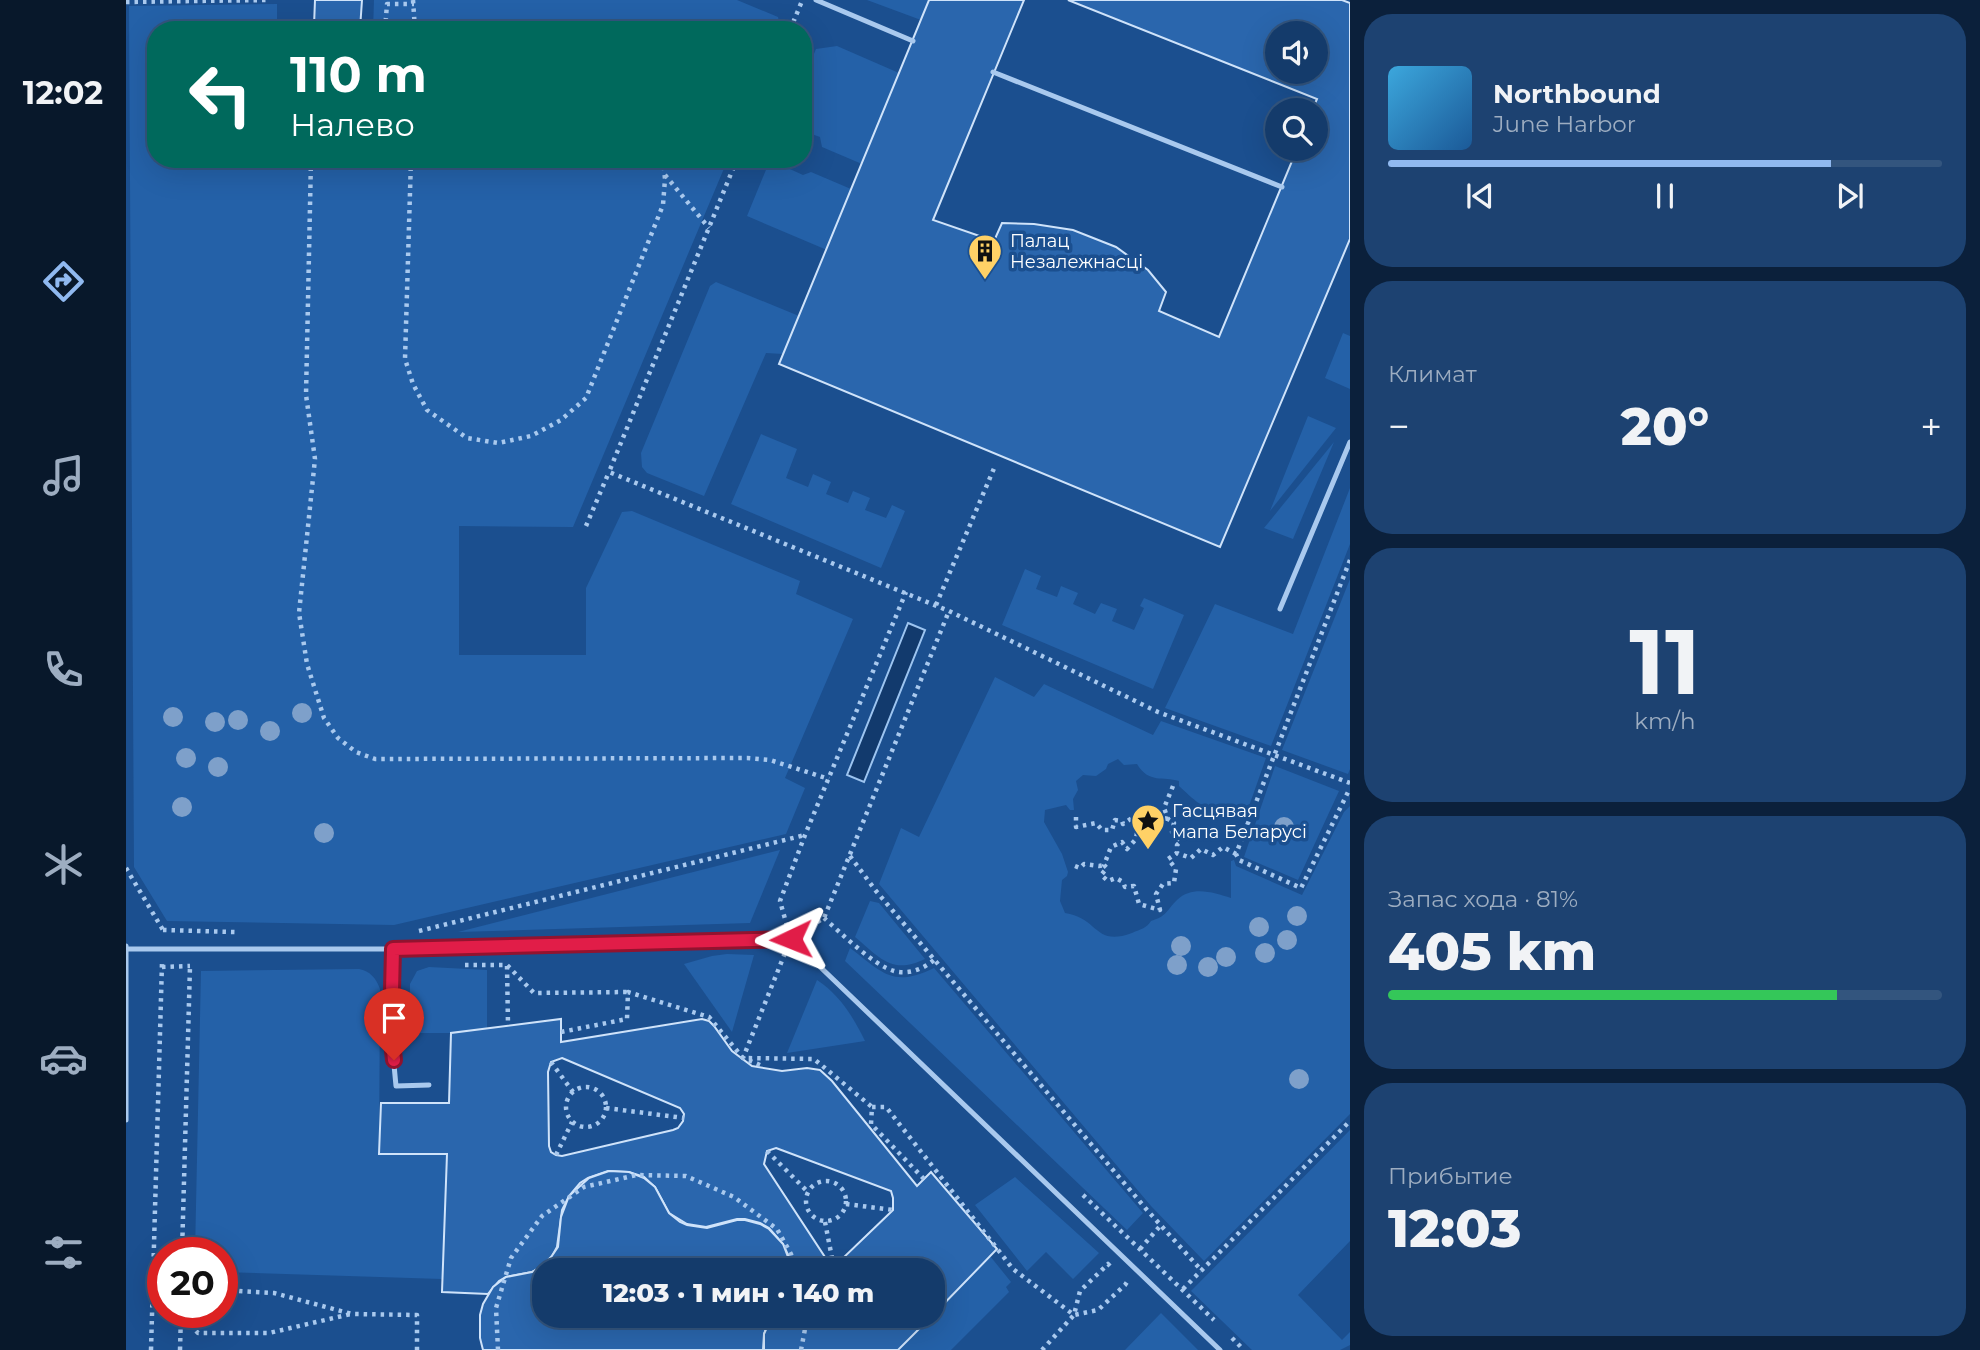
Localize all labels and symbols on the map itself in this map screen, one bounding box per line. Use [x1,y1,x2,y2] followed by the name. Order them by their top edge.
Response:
[1010,230,1143,273] place label: Палац Незалежнасці
[966,232,1004,281] building icon: Палац Незалежнасці
[1172,800,1307,843] place label: Гасцявая мапа Беларусі
[1129,802,1167,851] place icon: Гасцявая мапа Беларусі
[754,902,828,976] position arrow
[364,988,424,1060] pin
[147,1237,238,1328] speed limit sign: 20

